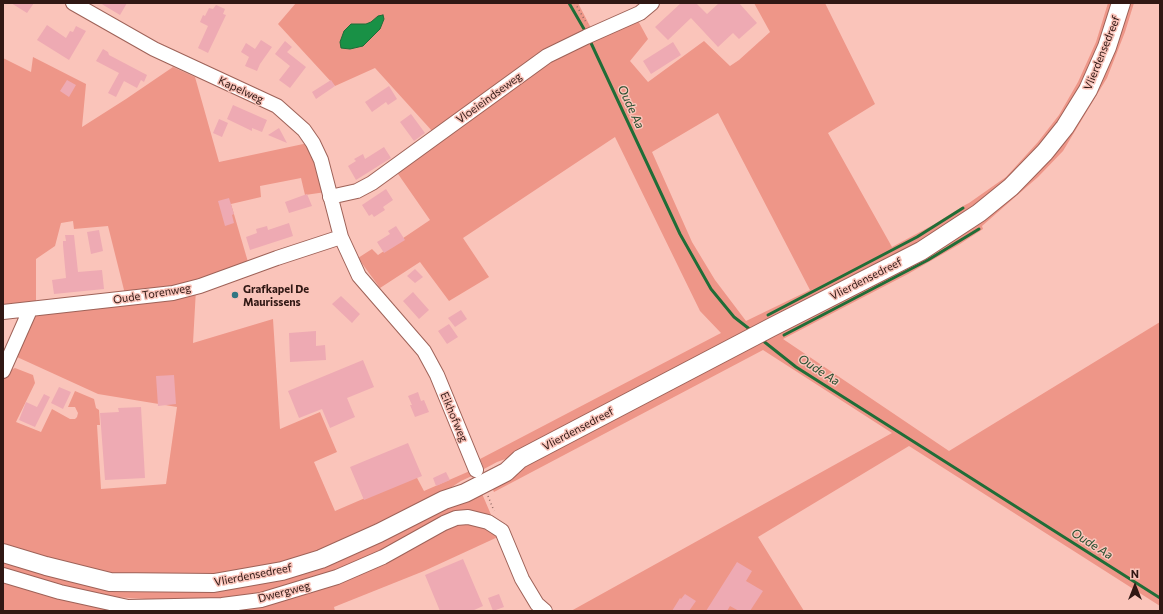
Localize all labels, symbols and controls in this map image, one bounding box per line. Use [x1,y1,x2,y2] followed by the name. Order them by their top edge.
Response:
[1081,14,1123,92] street label: Vlierdensedreef
[454,70,524,126] street label: Vloeieindseweg
[216,74,266,106] street label: Kapelweg
[615,83,647,131] water label: Oude Aa
[828,255,904,303] street label: Vlierdensedreef
[112,281,192,307] street label: Oude Torenweg
[243,282,309,308] place label: Grafkapel De Maurissens
[230,290,240,300] marker: Grafkapel De Maurissens
[796,351,842,389] water label: Oude Aa
[438,390,470,444] street label: Eikhofweg
[540,405,616,453] street label: Vlierdensedreef
[1068,526,1116,562] water label: Oude Aa
[213,561,293,589] street label: Vlierdensedreef
[1115,566,1155,606] north arrow
[1131,567,1139,580] text: N
[257,579,311,605] street label: Dwergweg

